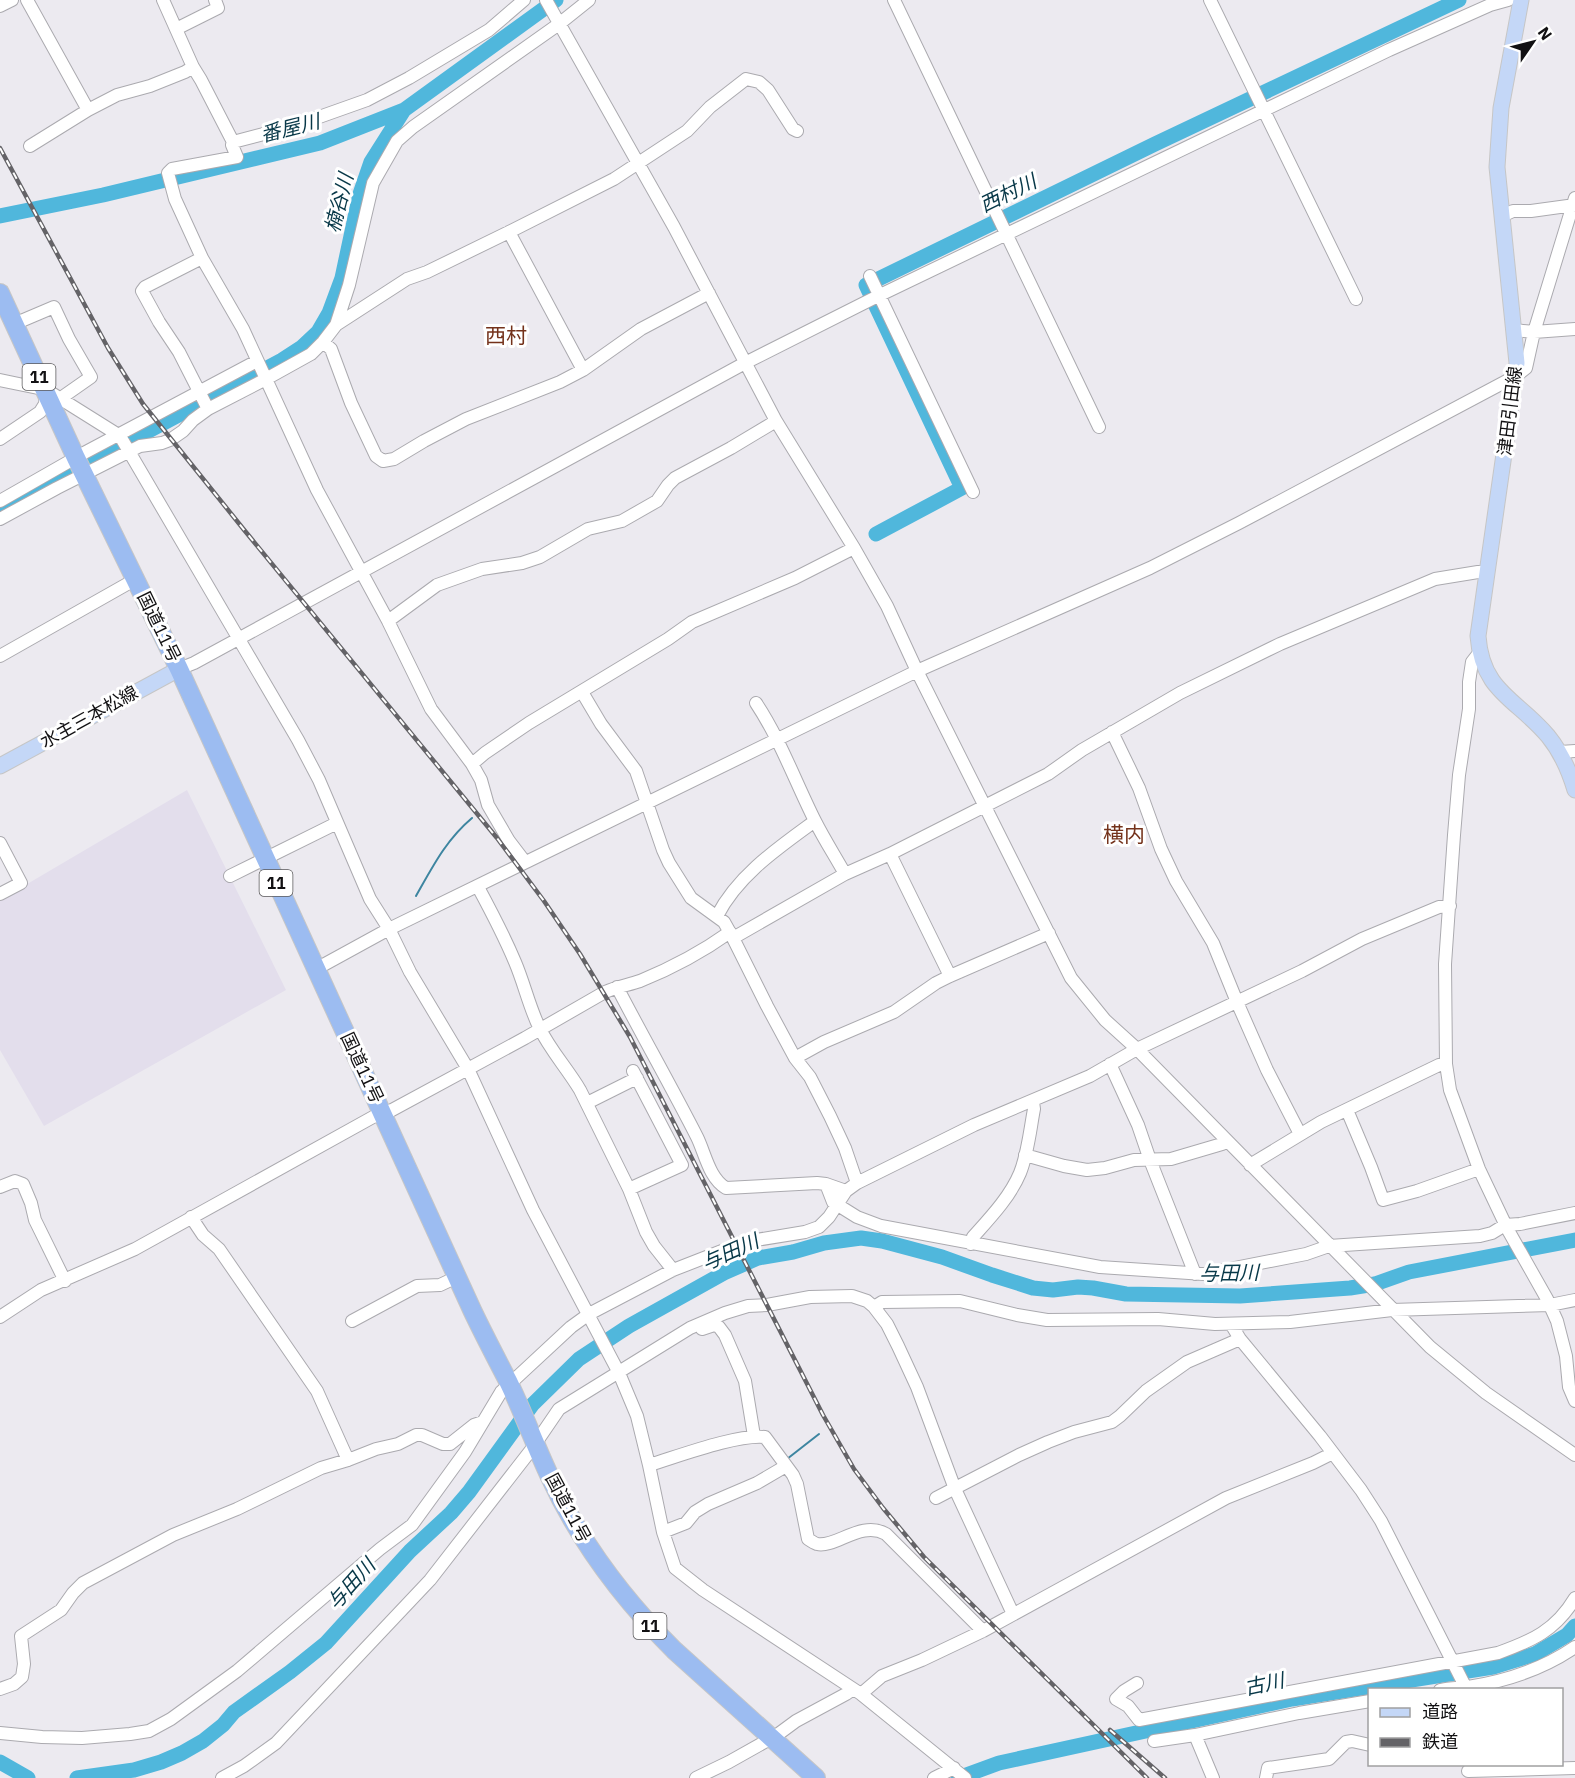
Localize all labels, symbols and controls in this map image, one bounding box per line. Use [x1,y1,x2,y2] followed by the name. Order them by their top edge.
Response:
[1503,12,1563,72] north arrow
[1534,23,1557,44] text: N
[258,107,324,148] water label: 番屋川
[975,166,1042,218] water label: 西村川
[318,169,359,235] water label: 楠谷川
[485,321,527,349] district label: 西村
[22,364,56,390] road number: 11
[1493,365,1526,457] street label: 津田引田線
[133,588,186,666] street label: 国道11号
[36,680,142,753] street label: 水主三本松線
[1103,820,1145,848] district label: 横内
[260,870,292,896] road number: 11
[336,1029,389,1107] street label: 国道11号
[697,1226,765,1276] water label: 与田川
[1199,1258,1261,1287] water label: 与田川
[541,1469,596,1547] street label: 国道11号
[321,1551,382,1615] water label: 与田川
[634,1613,666,1639] road number: 11
[1242,1666,1288,1701] water label: 古川
[1368,1688,1563,1766] legend
[1422,1700,1458,1723] text: 道路
[1422,1730,1458,1753] text: 鉄道

